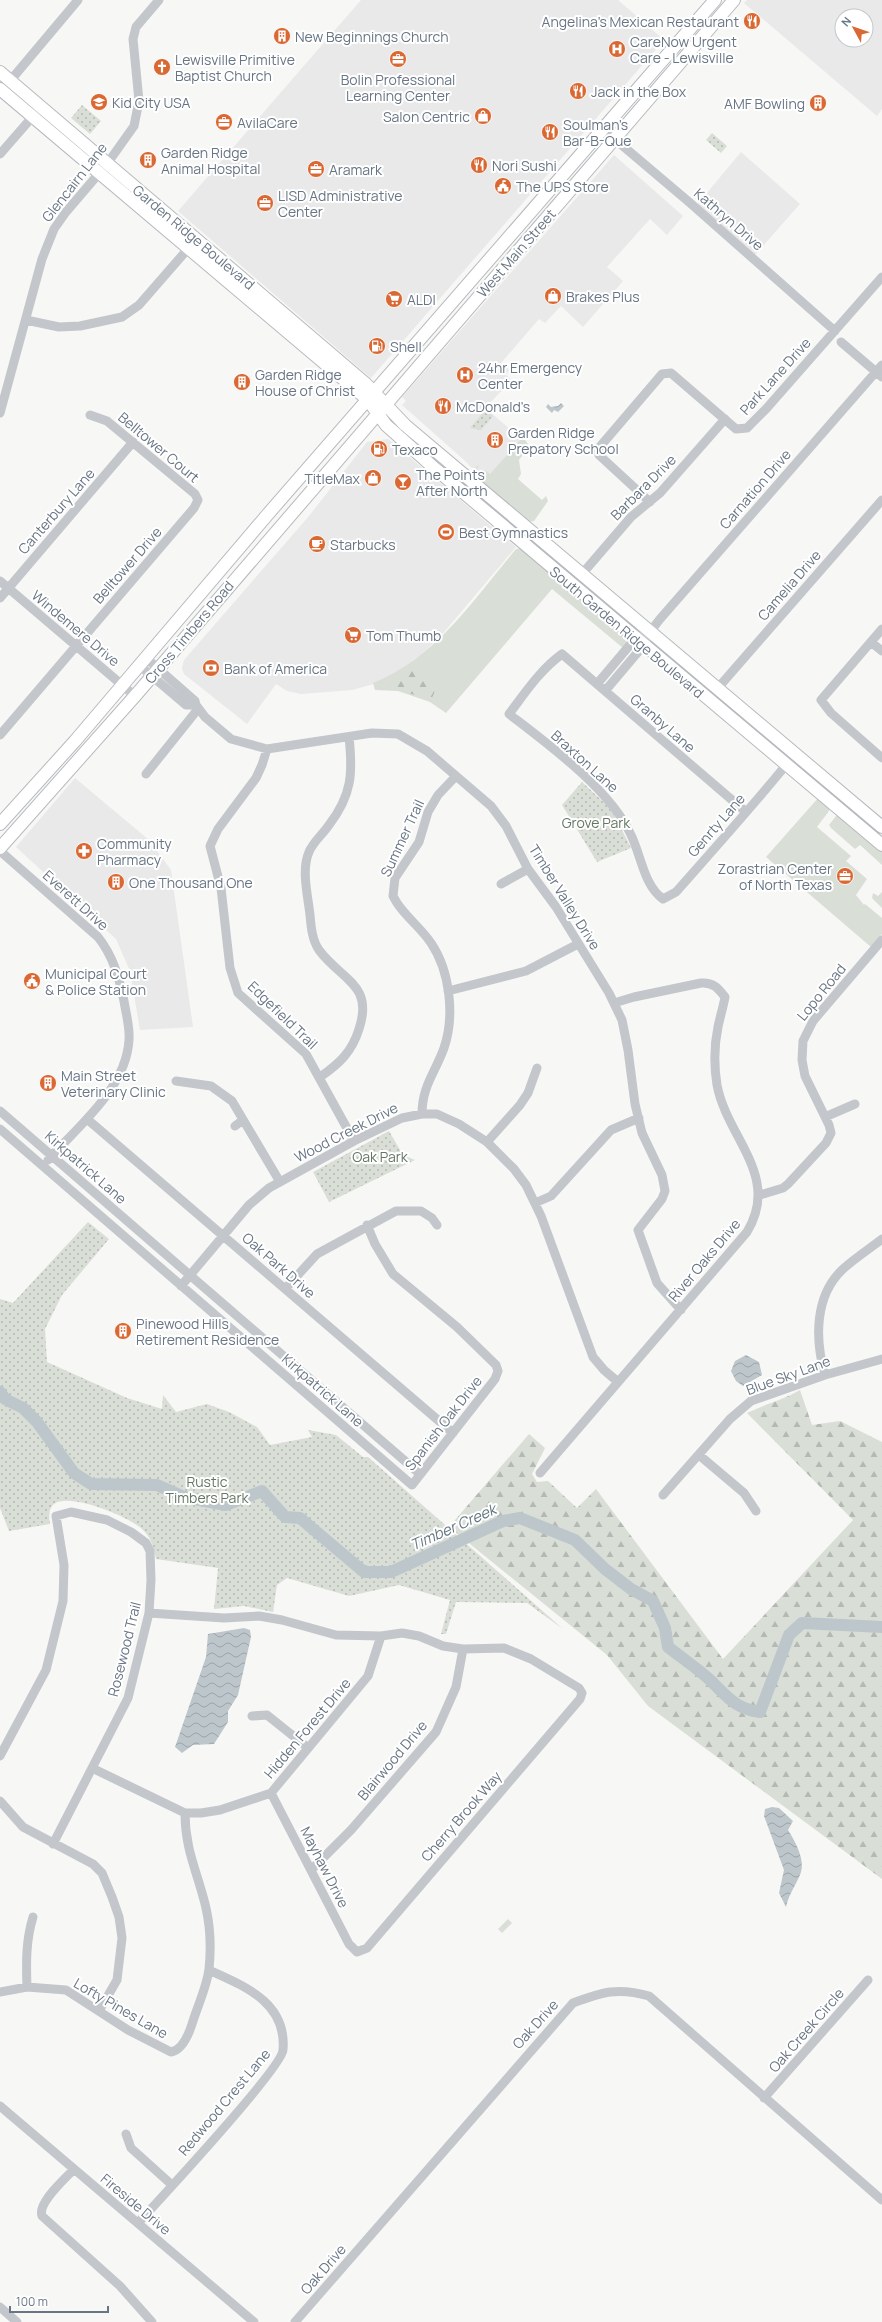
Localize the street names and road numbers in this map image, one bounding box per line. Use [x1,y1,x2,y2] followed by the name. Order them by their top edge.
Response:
[37,138,111,226] street label: Glencairn Lane
[129,180,259,294] street label: Garden Ridge Boulevard
[690,184,768,254] street label: Kathryn Drive
[472,204,560,301] street label: West Main Street
[735,333,815,419] street label: Park Lane Drive
[114,407,204,487] street label: Belltower Court
[715,445,795,533] street label: Carnation Drive
[606,450,680,524] street label: Barbara Drive
[13,464,99,558] street label: Canterbury Lane
[88,523,166,607] street label: Belltower Drive
[753,546,825,624] street label: Camelia Drive
[546,562,708,702] street label: South Garden Ridge Boulevard
[140,577,238,687] street label: Cross Timbers Road
[28,586,124,670] street label: Windemere Drive
[626,690,700,756] street label: Granby Lane
[547,726,623,796] street label: Braxton Lane
[683,789,749,861] street label: Genrty Lane
[376,796,428,880] street label: Summer Trail
[525,841,605,953] street label: Timber Valley Drive
[39,866,113,934] street label: Everett Drive
[792,960,850,1024] street label: Lopo Road
[244,977,322,1053] street label: Edgefield Trail
[291,1098,401,1166] street label: Wood Creek Drive
[41,1126,131,1208] street label: Kirkpatrick Lane
[664,1215,744,1305] street label: River Oaks Drive
[238,1228,320,1302] street label: Oak Park Drive
[278,1349,368,1431] street label: Kirkpatrick Lane
[743,1351,833,1399] street label: Blue Sky Lane
[400,1372,486,1474] street label: Spanish Oak Drive
[103,1600,145,1698] street label: Rosewood Trail
[259,1674,355,1782] street label: Hidden Forest Drive
[353,1716,431,1804] street label: Blairwood Drive
[417,1766,506,1865] street label: Cherry Brook Way
[296,1823,354,1911] street label: Mayhaw Drive
[70,1973,172,2043] street label: Lofty Pines Lane
[764,1984,848,2076] street label: Oak Creek Circle
[508,1995,562,2053] street label: Oak Drive
[174,2045,274,2159] street label: Redwood Crest Lane
[97,2169,175,2239] street label: Fireside Drive
[296,2240,350,2298] street label: Oak Drive

